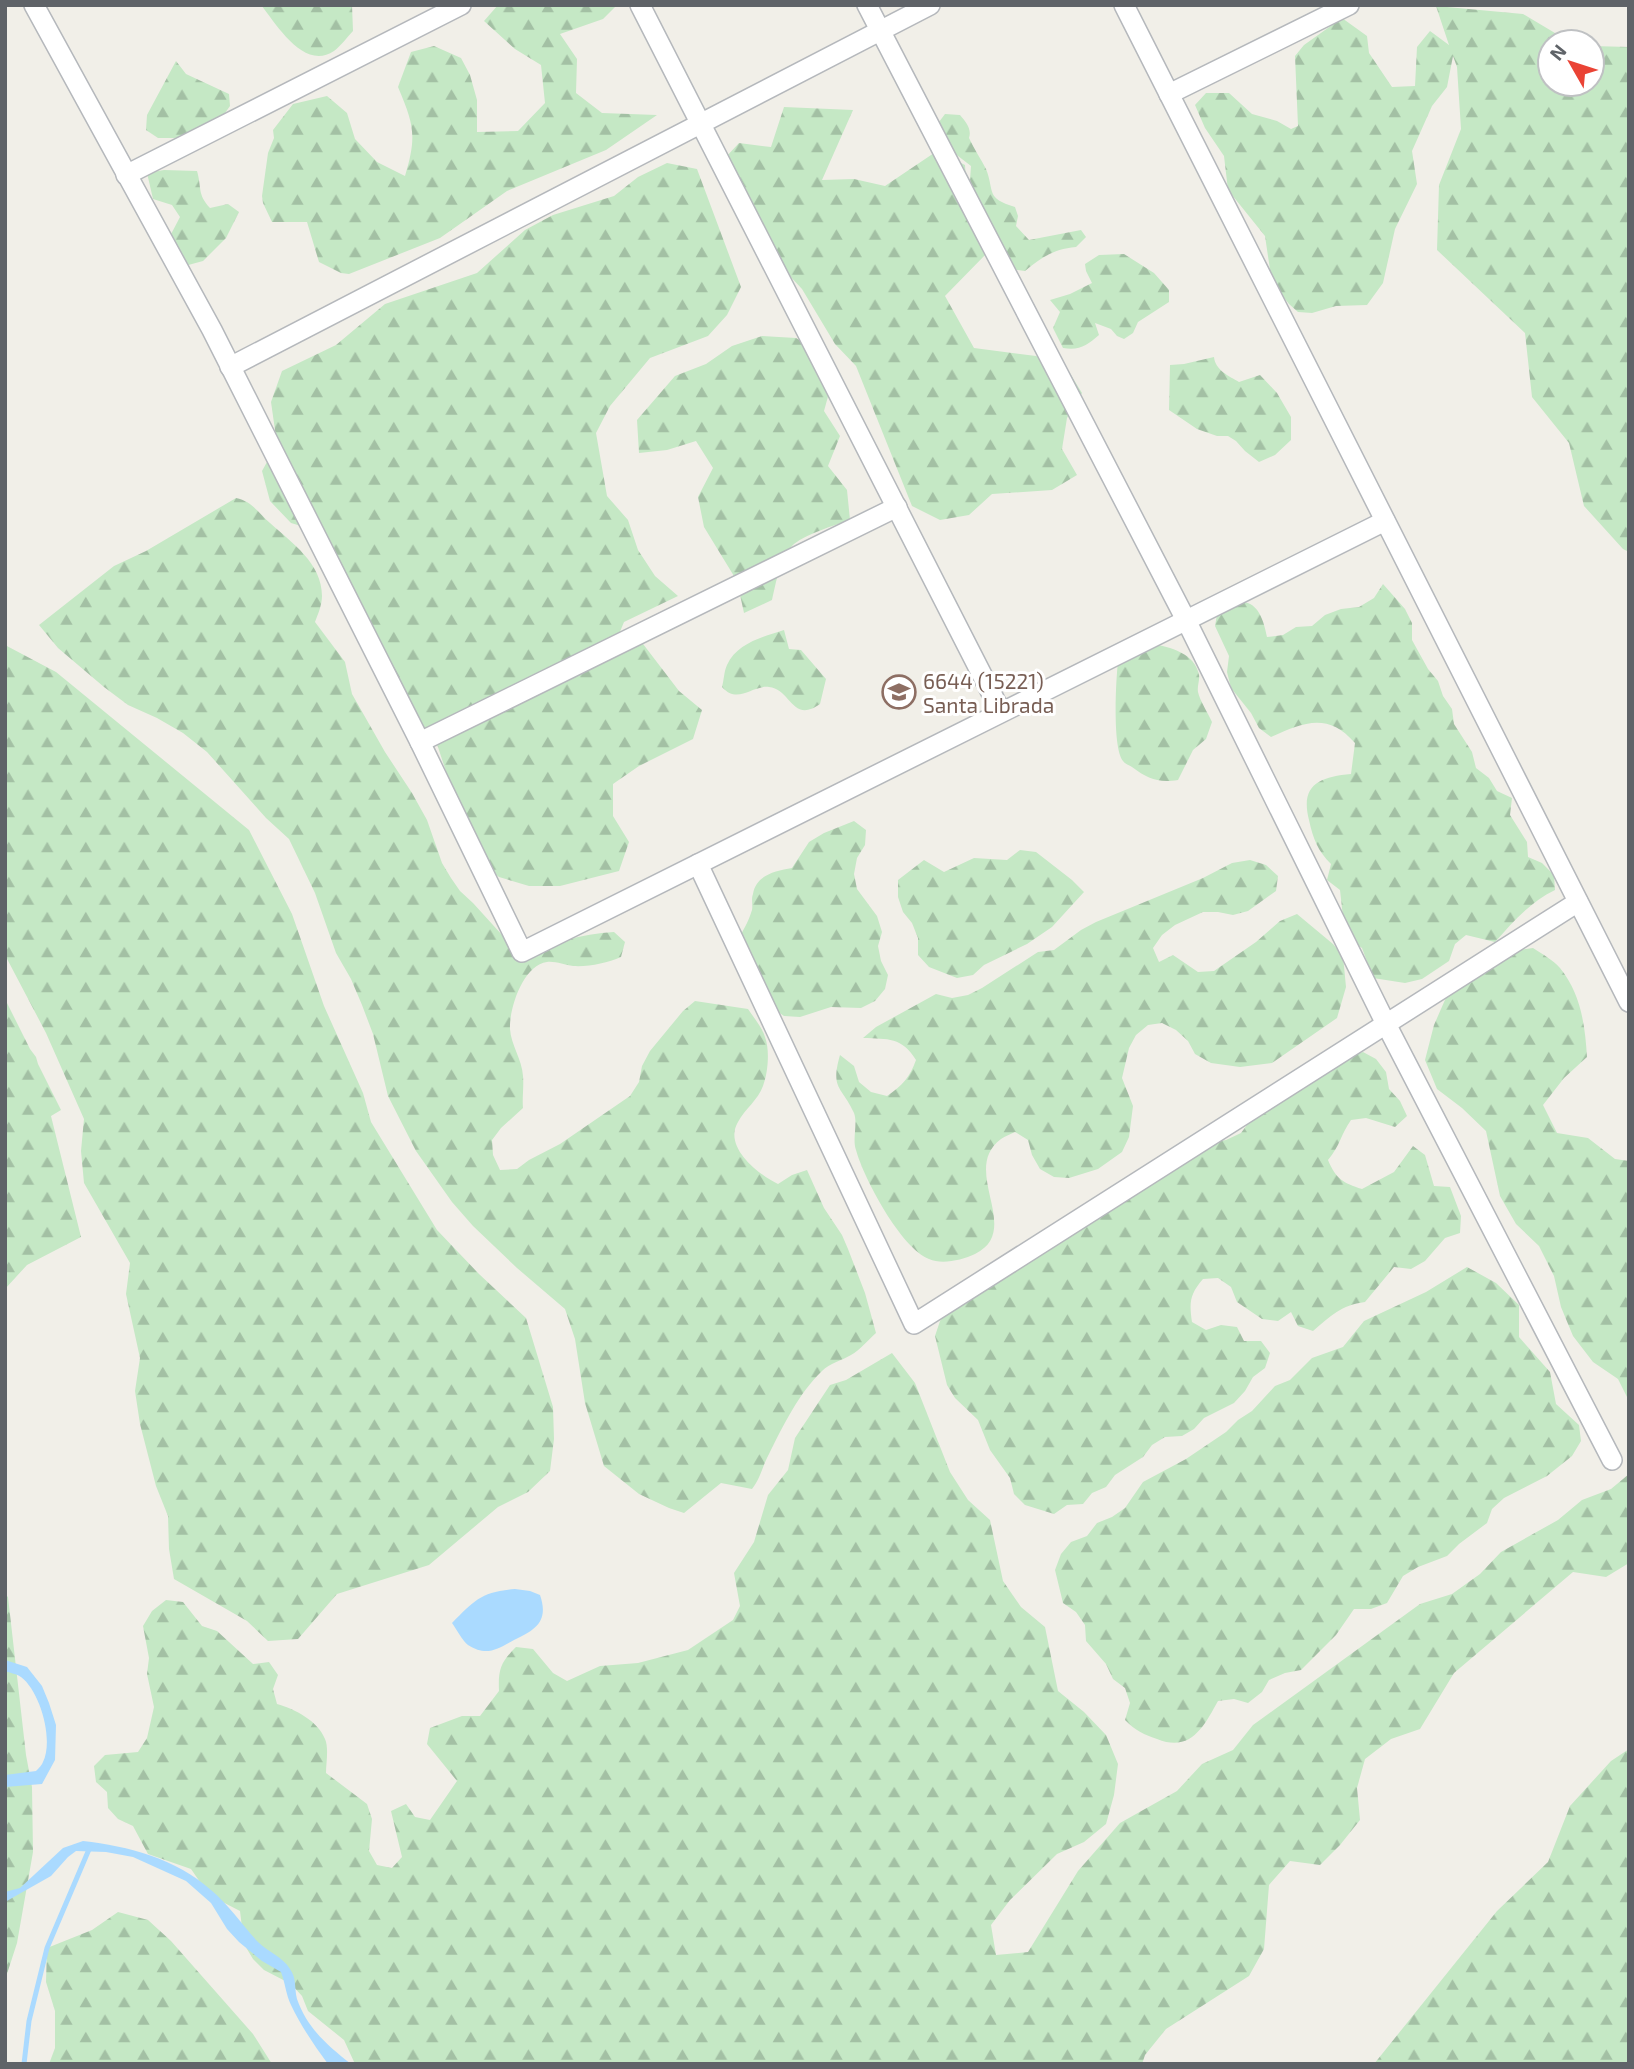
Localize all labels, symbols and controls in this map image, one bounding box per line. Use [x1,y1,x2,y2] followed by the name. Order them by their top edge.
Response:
[1536,28,1606,98] north arrow
[1544,39,1571,65] text: N
[923,668,1054,717] place label: 6644 (15221) Santa Librada
[880,673,918,711] school or university icon: 6644 (15221) Santa Librada

